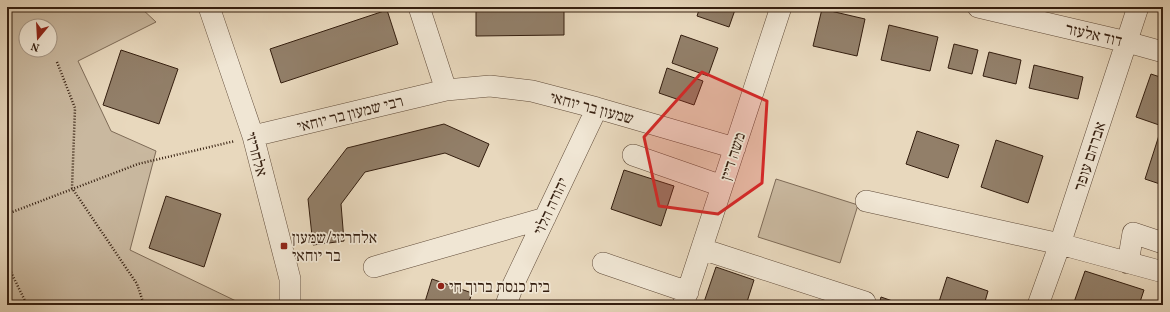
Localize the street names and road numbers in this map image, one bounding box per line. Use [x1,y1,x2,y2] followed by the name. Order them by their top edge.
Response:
[1063,19,1124,53] street label: דוד אלעזר
[547,87,636,131] street label: שמעון בר יוחאי
[295,91,406,139] street label: רבי שמעון בר יוחאי
[1069,119,1112,194] street label: אברהם עופר
[239,130,272,179] street label: אלחריזי
[716,130,752,184] street label: משה דיין
[529,175,575,239] street label: יהודה הלוי

